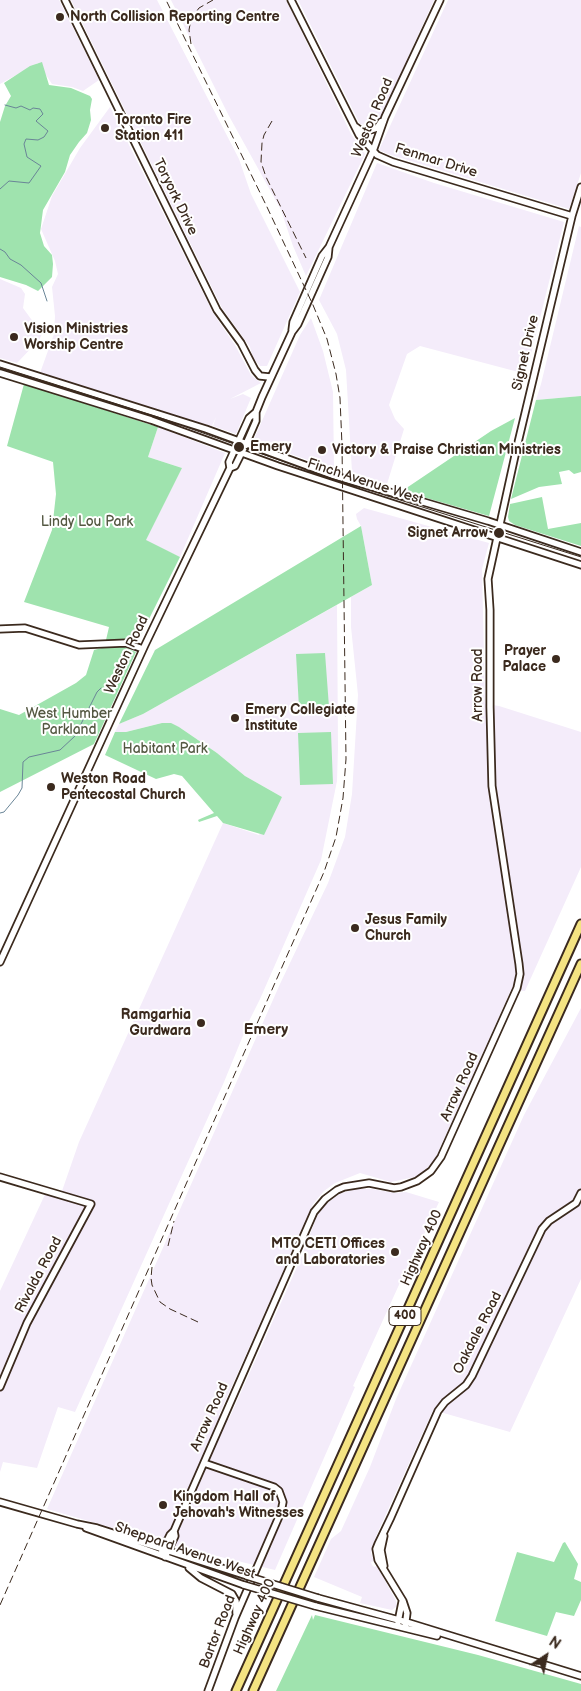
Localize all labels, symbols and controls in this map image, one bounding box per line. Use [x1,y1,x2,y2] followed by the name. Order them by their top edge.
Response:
[70,9,280,25] place label: North Collision Reporting Centre
[54,11,66,23] marker: North Collision Reporting Centre
[349,76,397,160] street label: Weston Road
[115,112,191,144] place label: Toronto Fire Station 411
[99,122,111,134] marker: Toronto Fire Station 411
[393,140,479,182] street label: Fenmar Drive
[149,156,201,238] street label: Toryork Drive
[509,314,543,392] street label: Signet Drive
[24,321,128,354] place label: Vision Ministries Worship Centre
[8,331,20,343] marker: Vision Ministries Worship Centre
[250,439,291,455] place label: Emery
[232,440,246,454] marker: Emery
[332,442,561,458] place label: Victory & Praise Christian Ministries
[316,444,328,456] marker: Victory & Praise Christian Ministries
[305,455,425,509] street label: Finch Avenue West
[41,514,133,530] park label: Lindy Lou Park
[408,525,488,541] place label: Signet Arrow
[492,526,506,540] marker: Signet Arrow
[102,613,152,697] street label: Weston Road
[503,643,546,676] place label: Prayer Palace
[470,648,486,722] street label: Arrow Road
[550,653,562,665] marker: Prayer Palace
[245,702,355,734] place label: Emery Collegiate Institute
[26,706,112,739] park label: West Humber Parkland
[229,712,241,724] marker: Emery Collegiate Institute
[122,741,208,757] park label: Habitant Park
[61,771,186,804] place label: Weston Road Pentecostal Church
[45,781,57,793] marker: Weston Road Pentecostal Church
[365,912,447,944] place label: Jesus Family Church
[349,922,361,934] marker: Jesus Family Church
[121,1007,191,1040] place label: Ramgarhia Gurdwara
[195,1017,207,1029] marker: Ramgarhia Gurdwara
[244,1021,288,1039] district label: Emery
[437,1050,483,1124] street label: Arrow Road
[398,1207,446,1289] street label: Highway 400
[12,1234,66,1316] street label: Rivalda Road
[271,1236,385,1268] place label: MTO CETI Offices and Laboratories
[389,1246,401,1258] marker: MTO CETI Offices and Laboratories
[450,1289,506,1377] street label: Oakdale Road
[389,1306,421,1325] road number: 400
[187,1380,233,1454] street label: Arrow Road
[173,1489,304,1521] place label: Kingdom Hall of Jehovah's Witnesses
[157,1499,169,1511] marker: Kingdom Hall of Jehovah's Witnesses
[113,1519,257,1583] street label: Sheppard Avenue West
[231,1576,279,1658] street label: Highway 400
[196,1593,240,1671] street label: Bartor Road
[521,1631,571,1681] north arrow
[546,1633,564,1653] text: N

